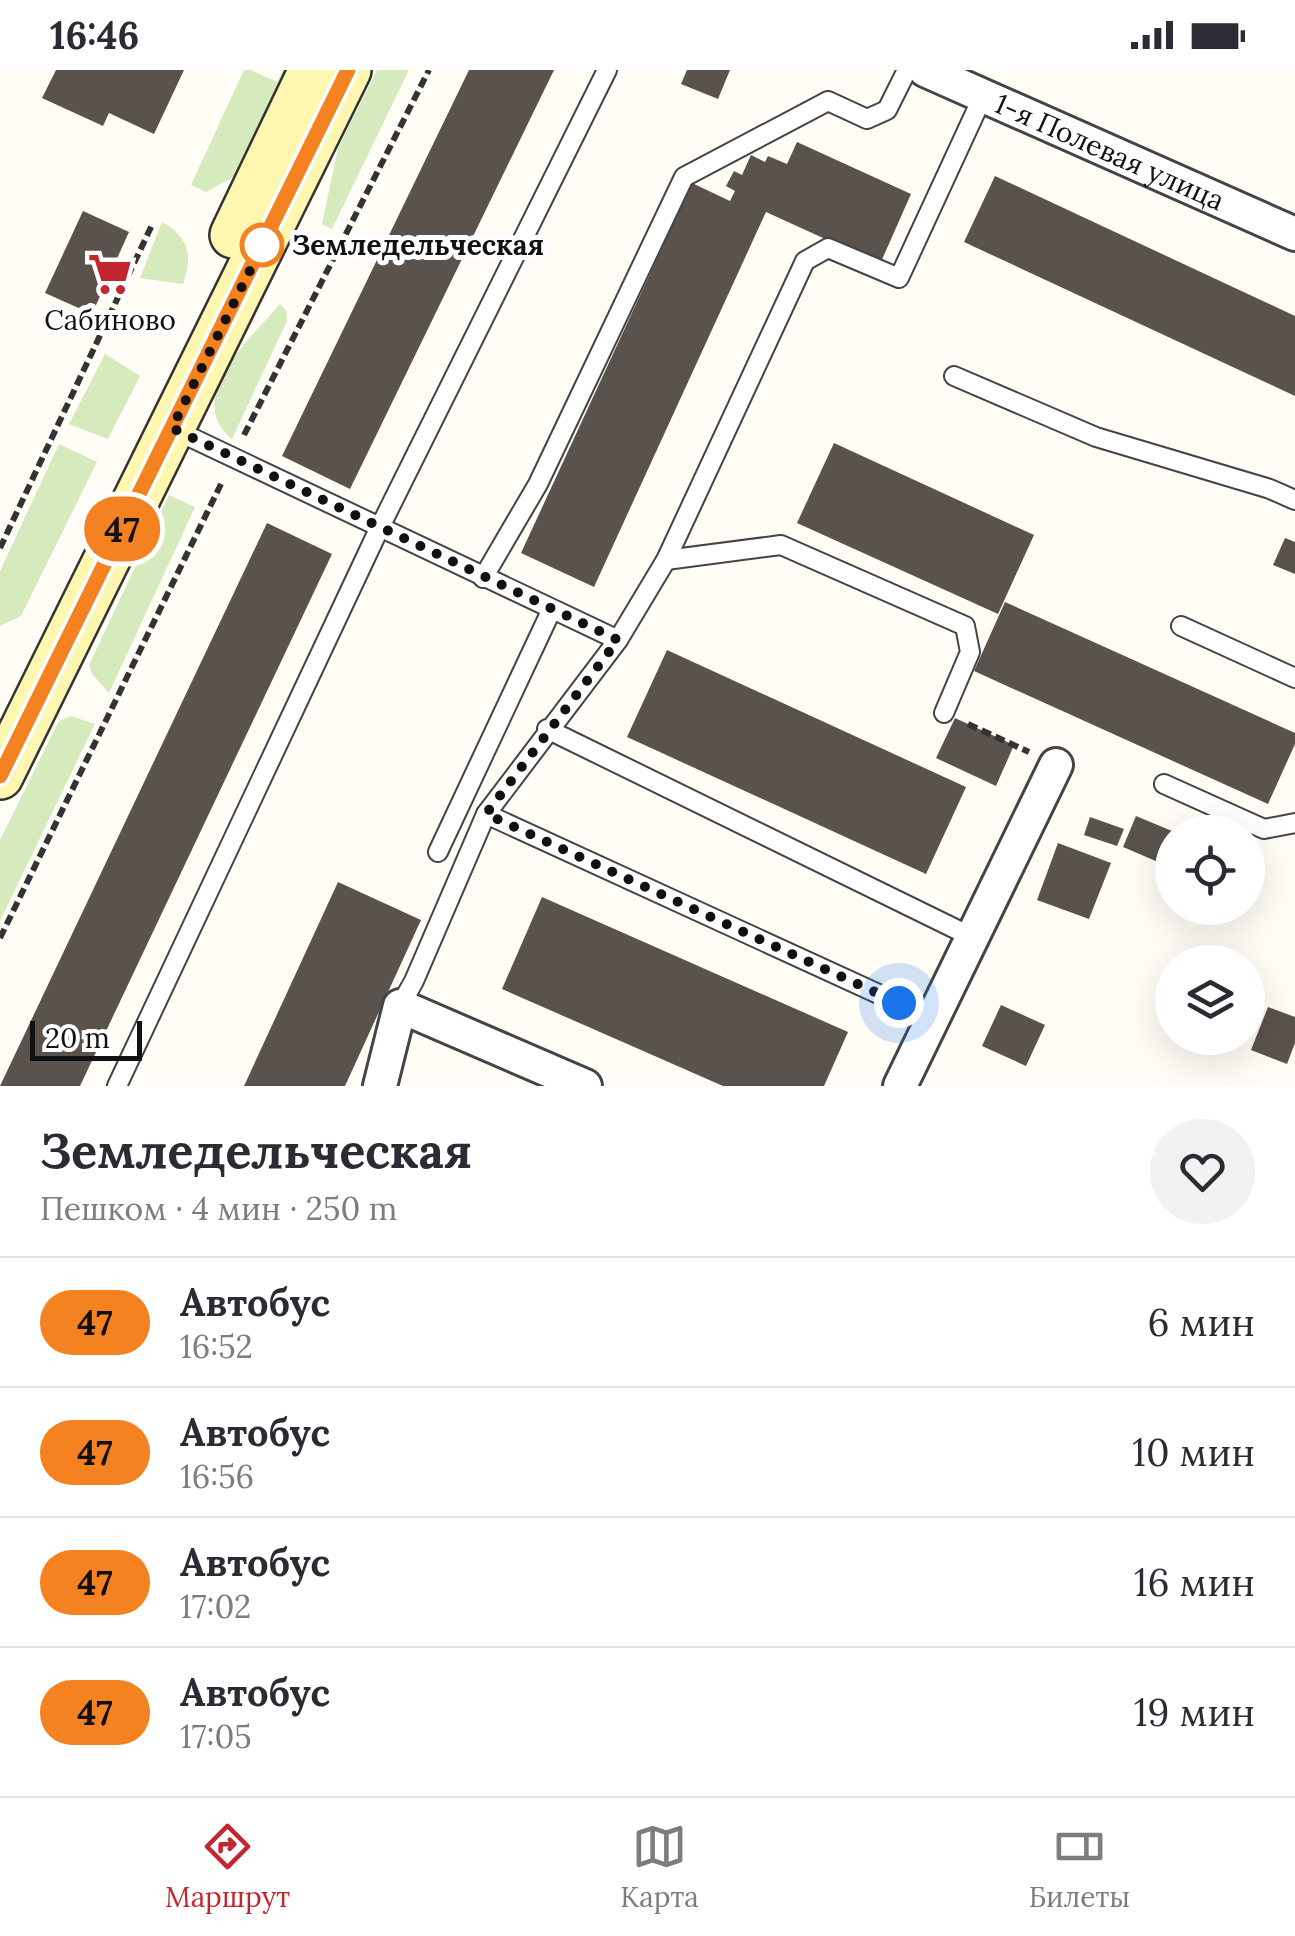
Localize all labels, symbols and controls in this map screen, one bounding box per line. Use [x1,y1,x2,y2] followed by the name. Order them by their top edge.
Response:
[50,11,139,59] text: 16:46
[989,85,1230,218] street label: 1-я Полевая улица
[241,224,283,266] marker: Земледельческая
[292,227,544,263] place label: Земледельческая
[86,250,134,298] supermarket icon: Сабиново
[44,302,176,338] place label: Сабиново
[77,496,167,562] line badge: 47
[104,507,140,552] text: 47
[1155,815,1265,1055] map controls
[1155,815,1265,925] button: locate
[1155,945,1265,1055] button: layers
[874,978,924,1028] your location
[30,1016,142,1060] scale bar
[45,1020,110,1056] text: 20 m
[1150,1119,1255,1224] button: heart
[40,1120,472,1181] text: Земледельческая
[40,1188,397,1229] text: Пешком · 4 мин · 250 m
[180,1278,330,1326] text: Автобус
[1148,1298,1255,1346] text: 6 мин
[77,1300,113,1345] text: 47
[180,1326,253,1367] text: 16:52
[180,1408,330,1456] text: Автобус
[1132,1428,1255,1476] text: 10 мин
[77,1430,113,1475] text: 47
[180,1456,254,1497] text: 16:56
[180,1538,330,1586] text: Автобус
[1134,1558,1255,1606] text: 16 мин
[77,1560,113,1605] text: 47
[180,1586,251,1627] text: 17:02
[180,1668,330,1716] text: Автобус
[1134,1688,1255,1736] text: 19 мин
[77,1690,113,1735] text: 47
[180,1716,252,1757] text: 17:05
[165,1819,290,1915] tab: Маршрут
[620,1819,699,1915] tab: Карта
[1029,1819,1130,1915] tab: Билеты

